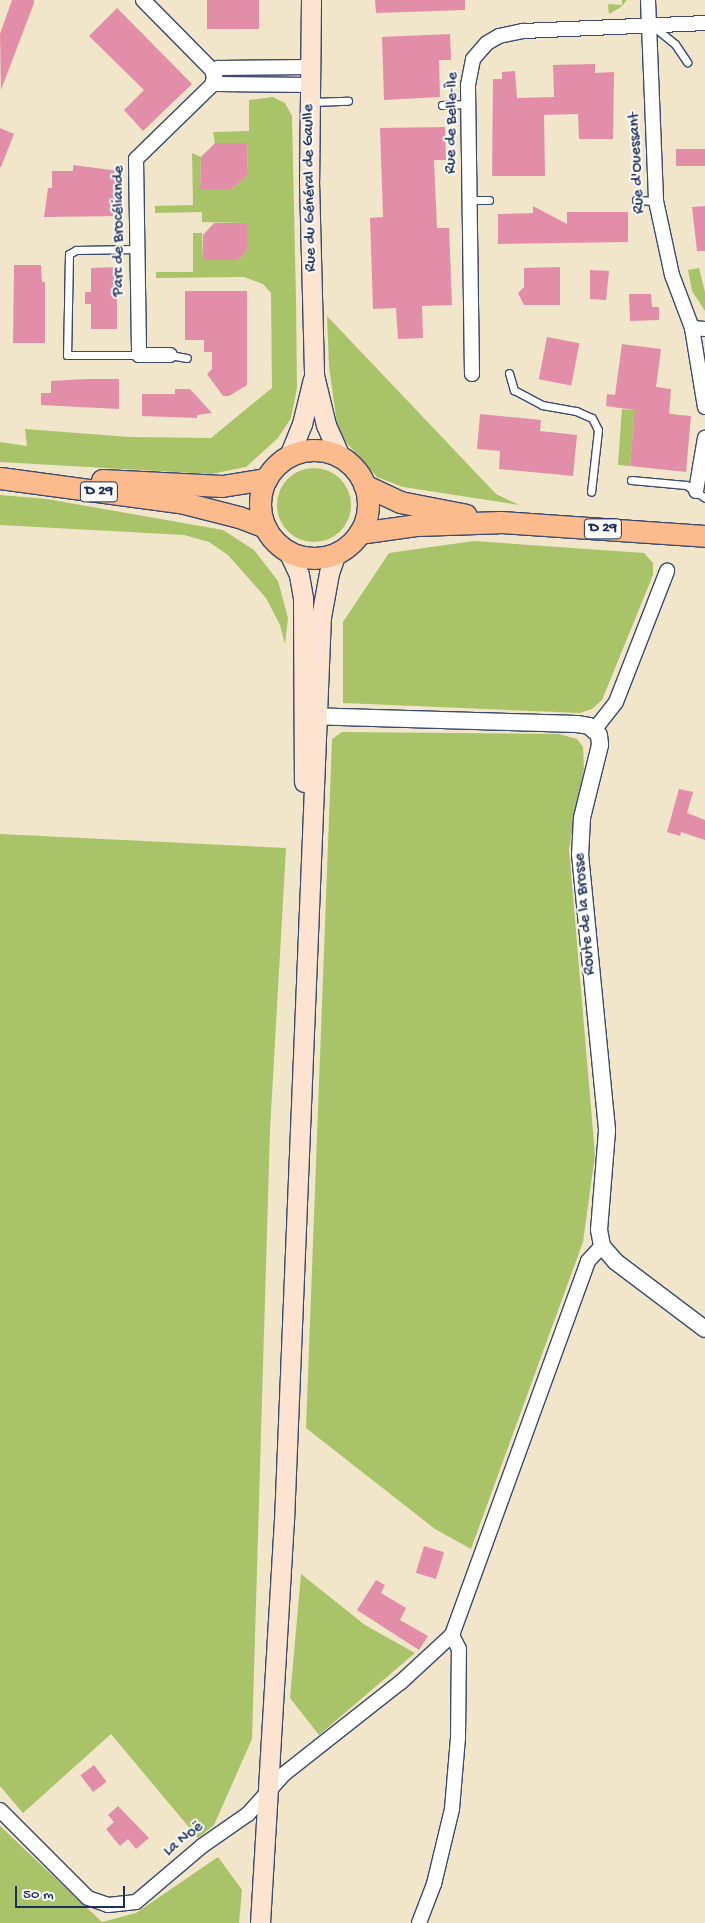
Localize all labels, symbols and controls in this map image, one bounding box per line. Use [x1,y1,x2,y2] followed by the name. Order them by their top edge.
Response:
[443,72,463,174] street label: Rue de Belle-Île
[300,104,322,272] street label: Rue du Général de Gaulle
[626,112,650,214] street label: Rue d'Ouessant
[110,166,130,296] street label: Parc de Brocéliande
[79,480,119,504] road number: D 29
[583,516,623,542] road number: D 29
[571,852,601,976] street label: Route de la Brosse
[160,1818,208,1862] street label: La Noë
[18,1876,128,1908] scale bar
[23,1886,54,1904] text: 50 m

